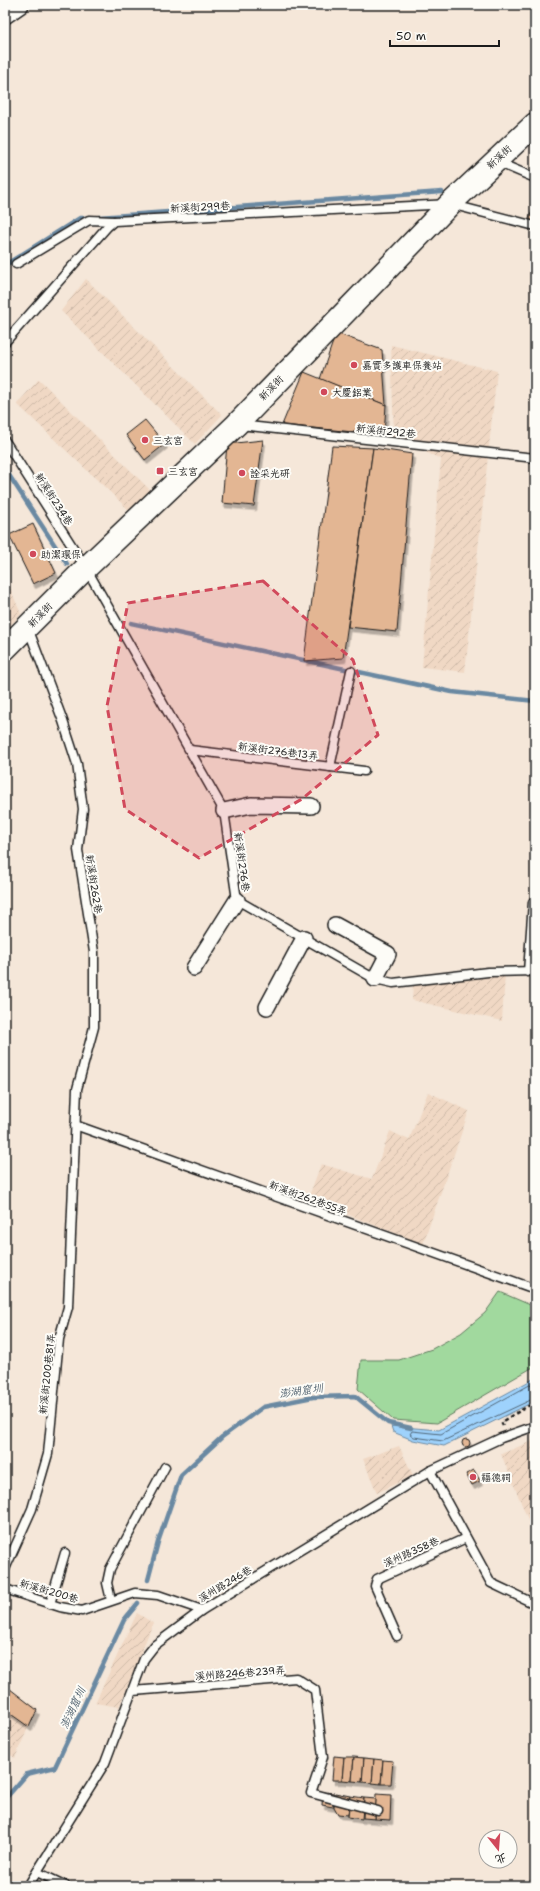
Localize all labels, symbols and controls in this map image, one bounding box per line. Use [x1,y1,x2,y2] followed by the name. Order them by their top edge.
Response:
[390,22,499,48] scale bar
[396,28,426,44] text: 50 m
[484,142,514,172] street label: 新溪街
[170,199,231,215] street label: 新溪街299巷
[362,359,442,372] place label: 嘉實多護車保養站
[349,360,359,370] marker: 嘉實多護車保養站
[256,373,286,403] street label: 新溪街
[332,386,372,399] place label: 大慶鋁業
[319,387,329,397] marker: 大慶鋁業
[356,421,417,441] street label: 新溪街292巷
[153,434,183,447] place label: 三玄宫
[140,435,150,445] marker: 三玄宫
[168,465,198,478] place label: 三玄宮
[155,466,165,476] marker: 三玄宮
[250,467,290,480] place label: 詮采光研
[237,468,247,478] marker: 詮采光研
[32,470,76,529] street label: 新溪街234巷
[41,548,81,561] place label: 助潔環保
[28,549,38,559] marker: 助潔環保
[25,600,55,630] street label: 新溪街
[237,740,319,762] street label: 新溪街276巷13弄
[231,831,253,894] street label: 新溪街276巷
[83,853,105,916] street label: 新溪街262巷
[267,1178,349,1218] street label: 新溪街262巷55弄
[36,1333,58,1415] street label: 新溪街200巷81弄
[278,1380,325,1401] water label: 澎湖窟圳
[481,1471,511,1484] place label: 福德祠
[468,1472,478,1482] marker: 福德祠
[381,1534,442,1570] street label: 溪州路358巷
[196,1562,255,1605] street label: 溪州路246巷
[18,1576,81,1606] street label: 新溪街200巷
[195,1663,285,1683] street label: 溪州路246巷239弄
[57,1684,90,1731] water label: 澎湖窟圳
[478,1829,518,1869] north arrow
[493,1849,508,1867] text: 北

